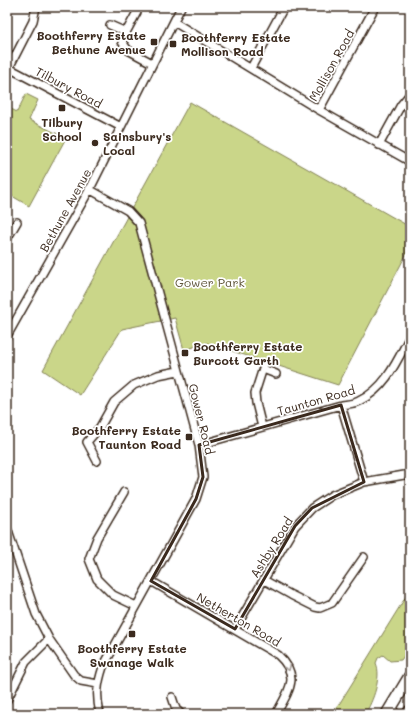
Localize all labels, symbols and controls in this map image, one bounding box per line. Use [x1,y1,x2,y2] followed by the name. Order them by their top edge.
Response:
[305,26,358,104] street label: Mollison Road
[37,27,146,57] place label: Boothferry Estate Bethune Avenue
[181,29,290,59] place label: Boothferry Estate Mollison Road
[149,37,159,47] marker: Boothferry Estate Bethune Avenue
[168,39,178,49] marker: Boothferry Estate Mollison Road
[33,63,106,112] street label: Tilbury Road
[57,103,67,113] marker: Tilbury School
[41,114,83,144] place label: Tilbury School
[103,128,171,158] place label: Sainsbury's Local
[90,138,100,148] marker: Sainsbury's Local
[35,165,95,255] street label: Bethune Avenue
[175,274,245,290] park label: Gower Park
[193,338,302,368] place label: Boothferry Estate Burcott Garth
[180,348,190,358] marker: Boothferry Estate Burcott Garth
[275,381,357,419] street label: Taunton Road
[185,382,219,456] street label: Gower Road
[72,422,181,452] place label: Boothferry Estate Taunton Road
[184,432,194,442] marker: Boothferry Estate Taunton Road
[246,513,296,580] street label: Ashby Road
[194,588,284,650] street label: Netherton Road
[127,629,137,639] marker: Boothferry Estate Swanage Walk
[77,640,187,670] place label: Boothferry Estate Swanage Walk
[283,663,291,671] one-way arrow

